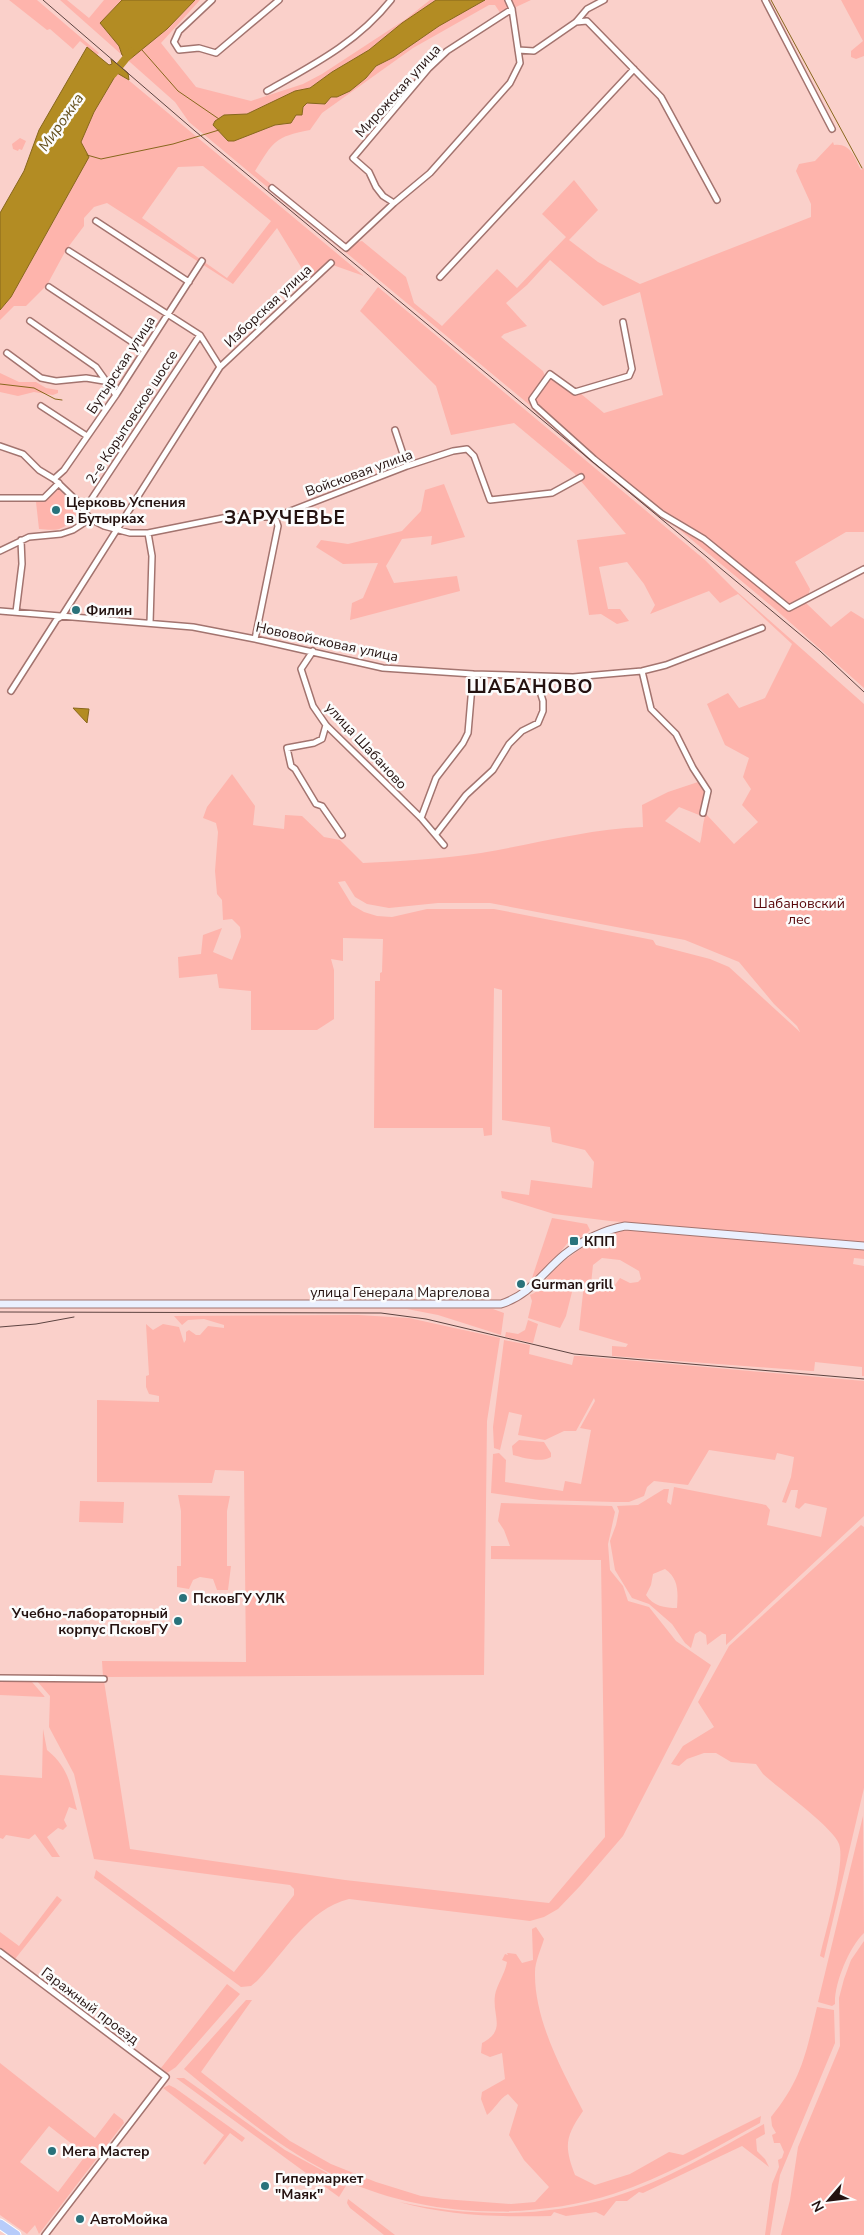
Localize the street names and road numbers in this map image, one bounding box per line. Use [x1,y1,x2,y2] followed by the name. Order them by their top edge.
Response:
[351,40,445,142] street label: Мирожская улица
[220,260,316,352] street label: Изборская улица
[82,312,160,418] street label: Бутырская улица
[82,346,182,488] street label: 2-е Корытовское шоссе
[303,445,415,501] street label: Войсковая улица
[254,618,400,666] street label: Нововойсковая улица
[321,699,411,794] street label: улица Шабаново
[310,1283,490,1302] street label: улица Генерала Маргелова
[37,1963,143,2049] street label: Гаражный проезд

